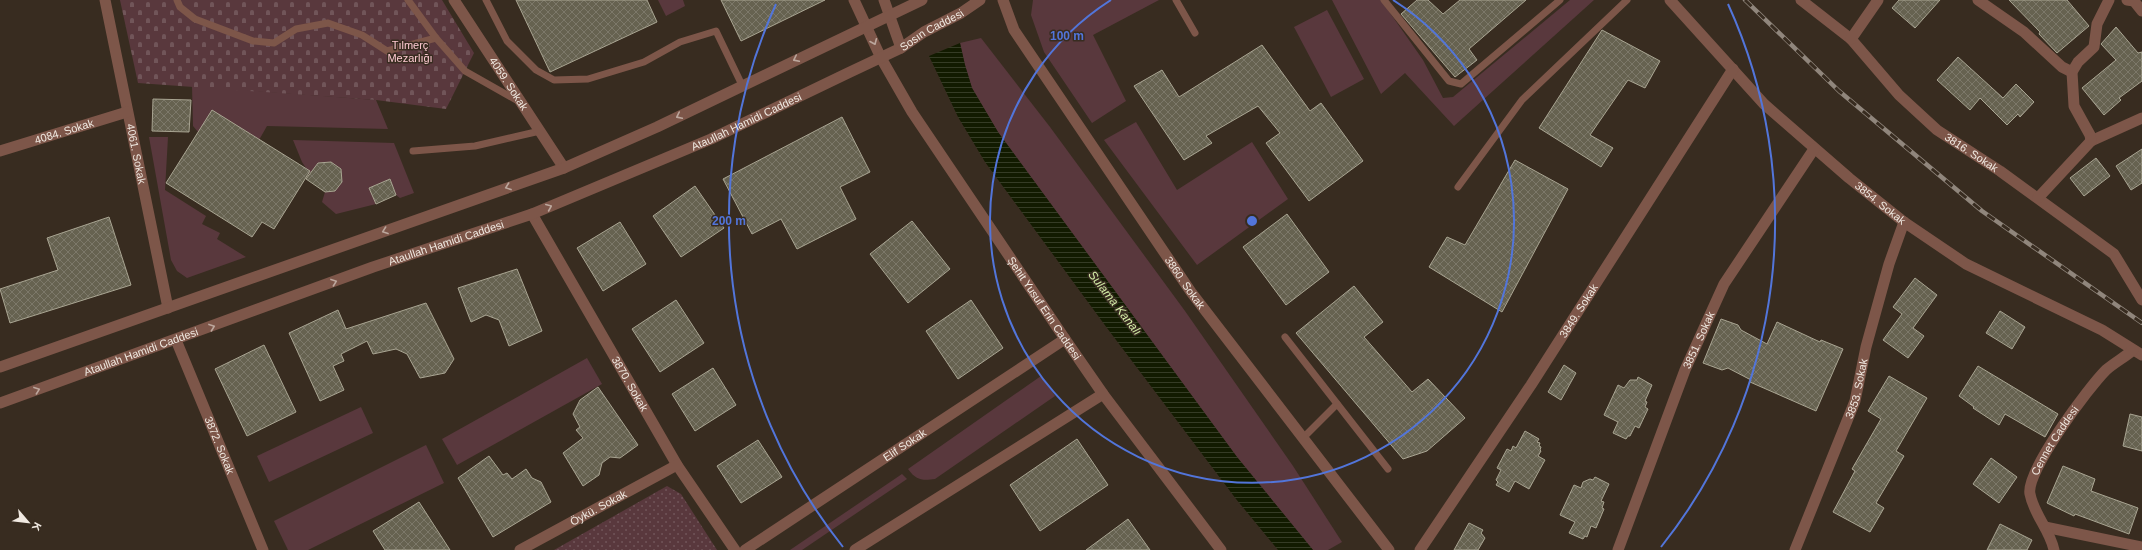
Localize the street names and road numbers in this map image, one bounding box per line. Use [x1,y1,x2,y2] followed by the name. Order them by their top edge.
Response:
[897,7,966,53] street label: Sosın Caddesi
[487,55,531,113] street label: 4059. Sokak
[689,90,803,153] street label: Ataullah Hamidi Caddesi
[33,116,96,146] street label: 4084. Sokak
[124,123,149,185] street label: 4061. Sokak
[1943,131,2001,174] street label: 3816. Sokak
[1853,179,1908,227] street label: 3854. Sokak
[387,218,505,267] street label: Ataullah Hamidi Caddesi
[1163,254,1208,311] street label: 3860. Sokak
[1005,255,1083,362] street label: Şehit Yusuf Erin Caddesi
[1557,281,1600,340] street label: 3849. Sokak
[1680,309,1717,370] street label: 3851. Sokak
[82,325,200,378] street label: Ataullah Hamidi Caddesi
[610,354,651,414] street label: 3870. Sokak
[1843,357,1870,420] street label: 3853. Sokak
[2029,404,2081,477] street label: Cennet Caddesi
[202,415,237,476] street label: 3872. Sokak
[881,426,929,463] street label: Elif Sokak
[568,487,629,528] street label: Öykü. Sokak

